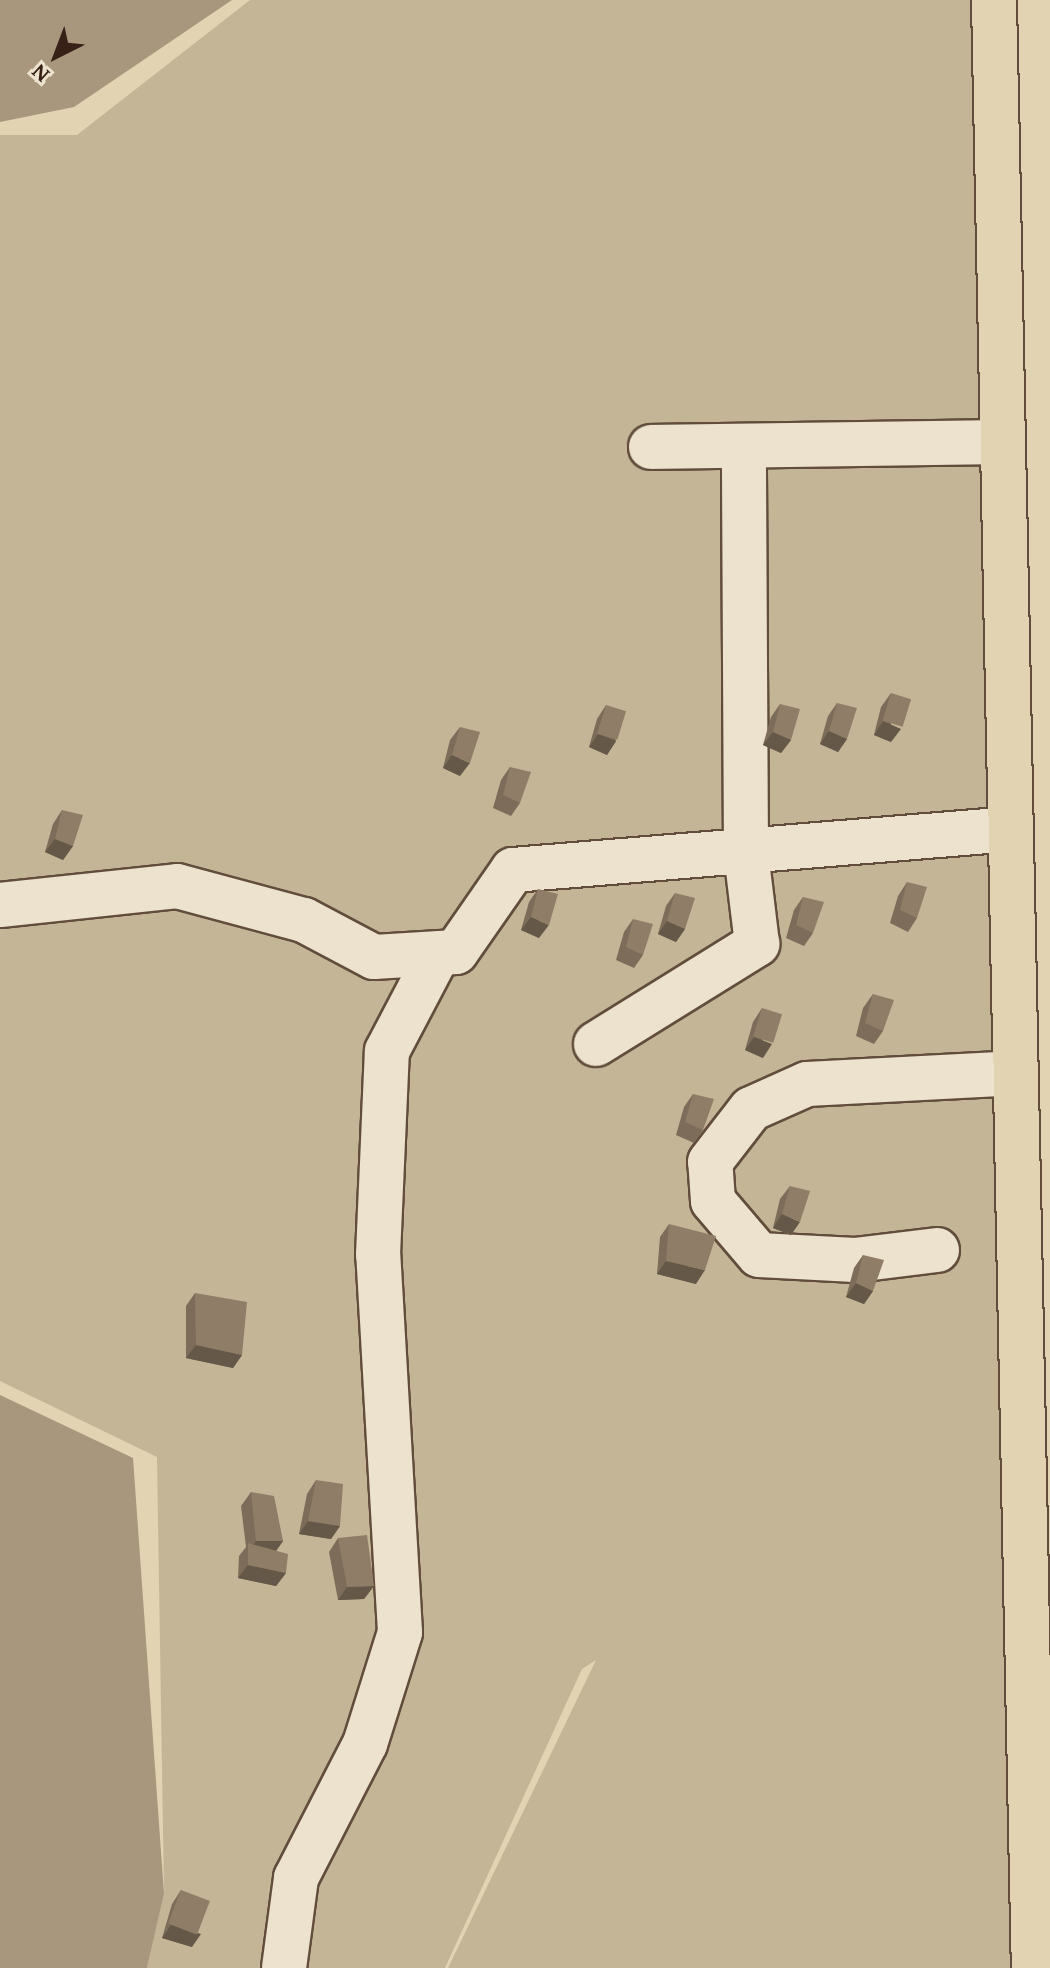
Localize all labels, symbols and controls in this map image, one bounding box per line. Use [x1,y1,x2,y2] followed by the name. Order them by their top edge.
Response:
[16,16,96,96] north arrow
[24,57,56,91] text: N

